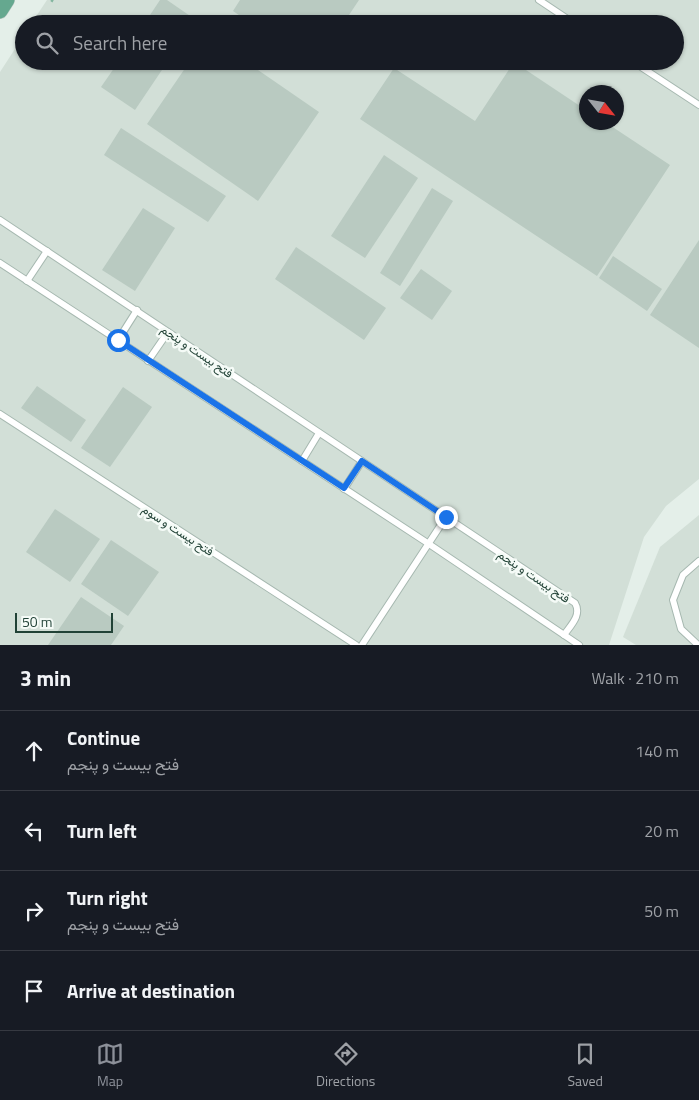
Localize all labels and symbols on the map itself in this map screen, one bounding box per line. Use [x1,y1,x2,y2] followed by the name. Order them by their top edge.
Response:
[579,85,624,130] north arrow
[157,320,237,382] street label: فتح بیست و پنجم
[107,329,130,352] route start
[138,500,218,560] street label: فتح بیست و سوم
[435,506,458,529] route end
[494,545,574,607] street label: فتح بیست و پنجم
[15,610,112,633] scale bar

